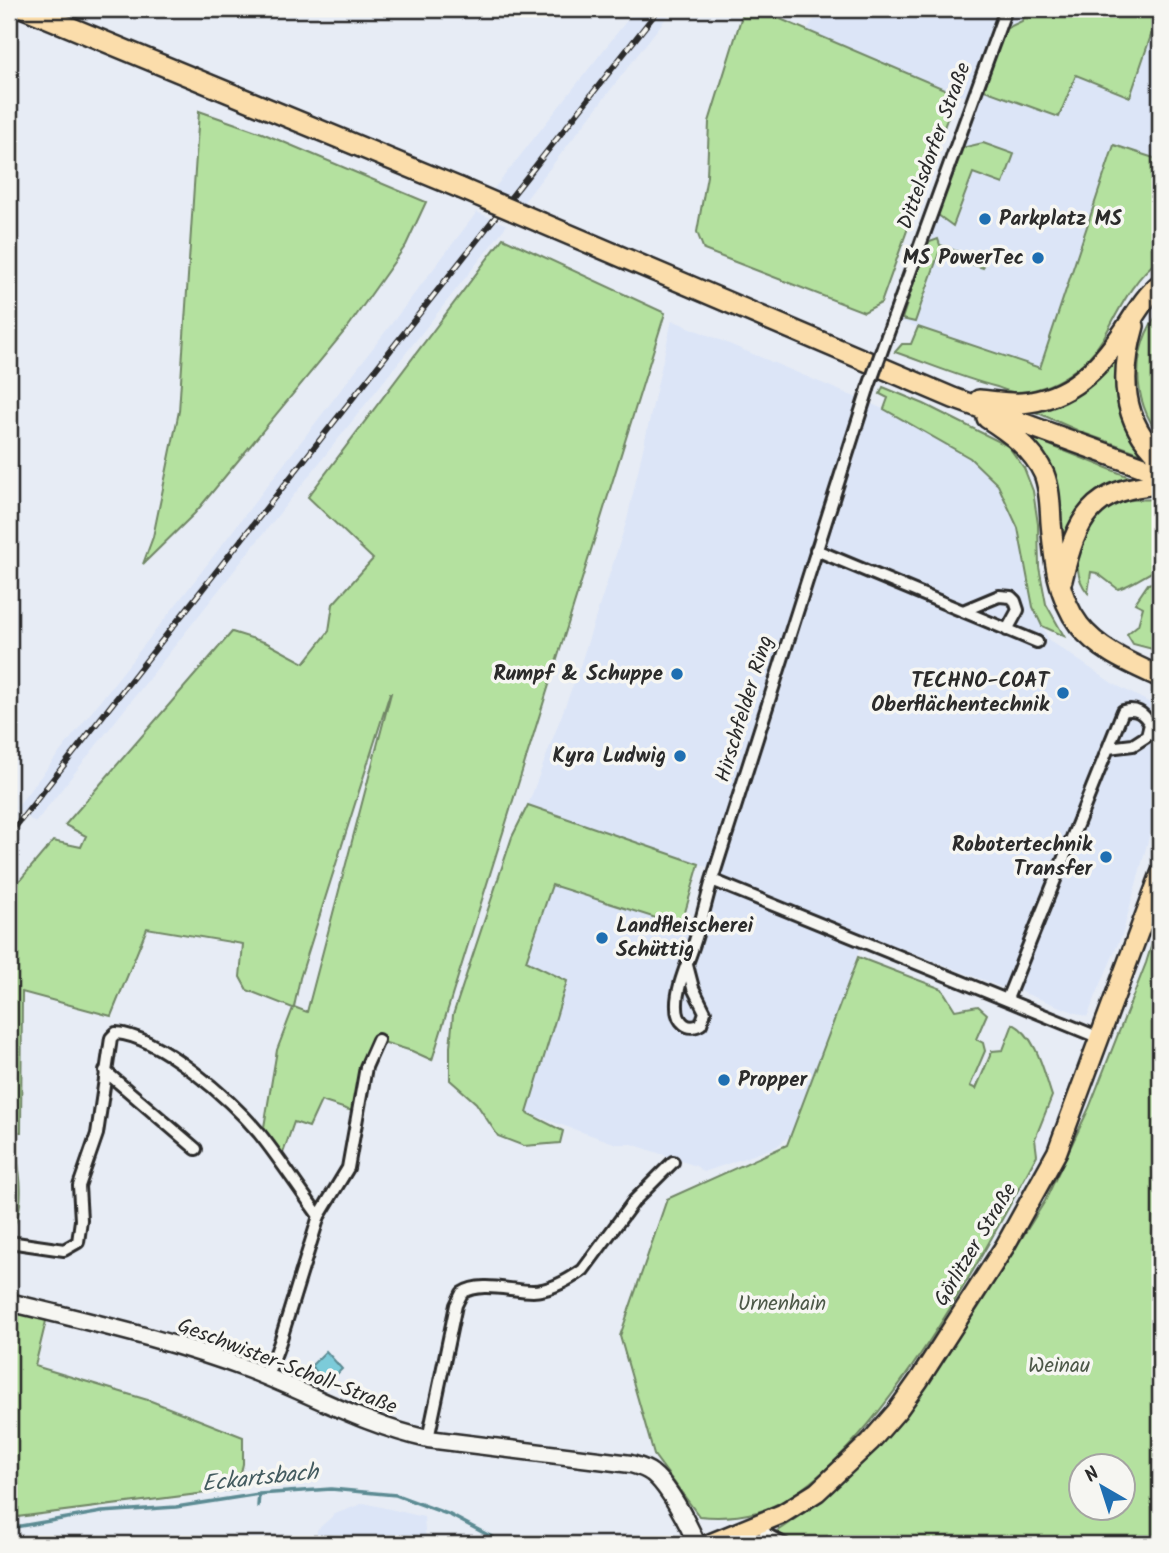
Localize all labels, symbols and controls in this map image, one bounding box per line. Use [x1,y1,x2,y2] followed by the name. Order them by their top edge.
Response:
[889,57,981,234] street label: Dittelsdorfer Straße
[999,203,1122,236] place label: Parkplatz MS
[977,211,993,227] marker: Parkplatz MS
[903,242,1024,275] place label: MS PowerTec
[1030,250,1046,266] marker: MS PowerTec
[707,632,783,786] street label: Hirschfelder Ring
[493,658,663,691] place label: Rumpf & Schuppe
[871,665,1052,722] place label: TECHNO-COAT Oberflächentechnik
[669,666,685,682] marker: Rumpf & Schuppe
[1055,685,1071,701] marker: TECHNO-COAT Oberflächentechnik
[553,740,666,773] place label: Kyra Ludwig
[672,748,688,764] marker: Kyra Ludwig
[952,829,1093,886] place label: Robotertechnik Transfer
[1098,849,1114,865] marker: Robotertechnik Transfer
[616,910,754,967] place label: Landfleischerei Schüttig
[594,930,610,946] marker: Landfleischerei Schüttig
[738,1064,809,1097] place label: Propper
[716,1072,732,1088] marker: Propper
[926,1176,1026,1313] street label: Görlitzer Straße
[738,1288,826,1321] park label: Urnenhain
[172,1310,402,1424] street label: Geschwister-Scholl-Straße
[1028,1350,1090,1383] park label: Weinau
[1068,1452,1138,1522] north arrow
[200,1455,322,1503] water label: Eckartsbach
[1078,1460,1107,1491] text: N

